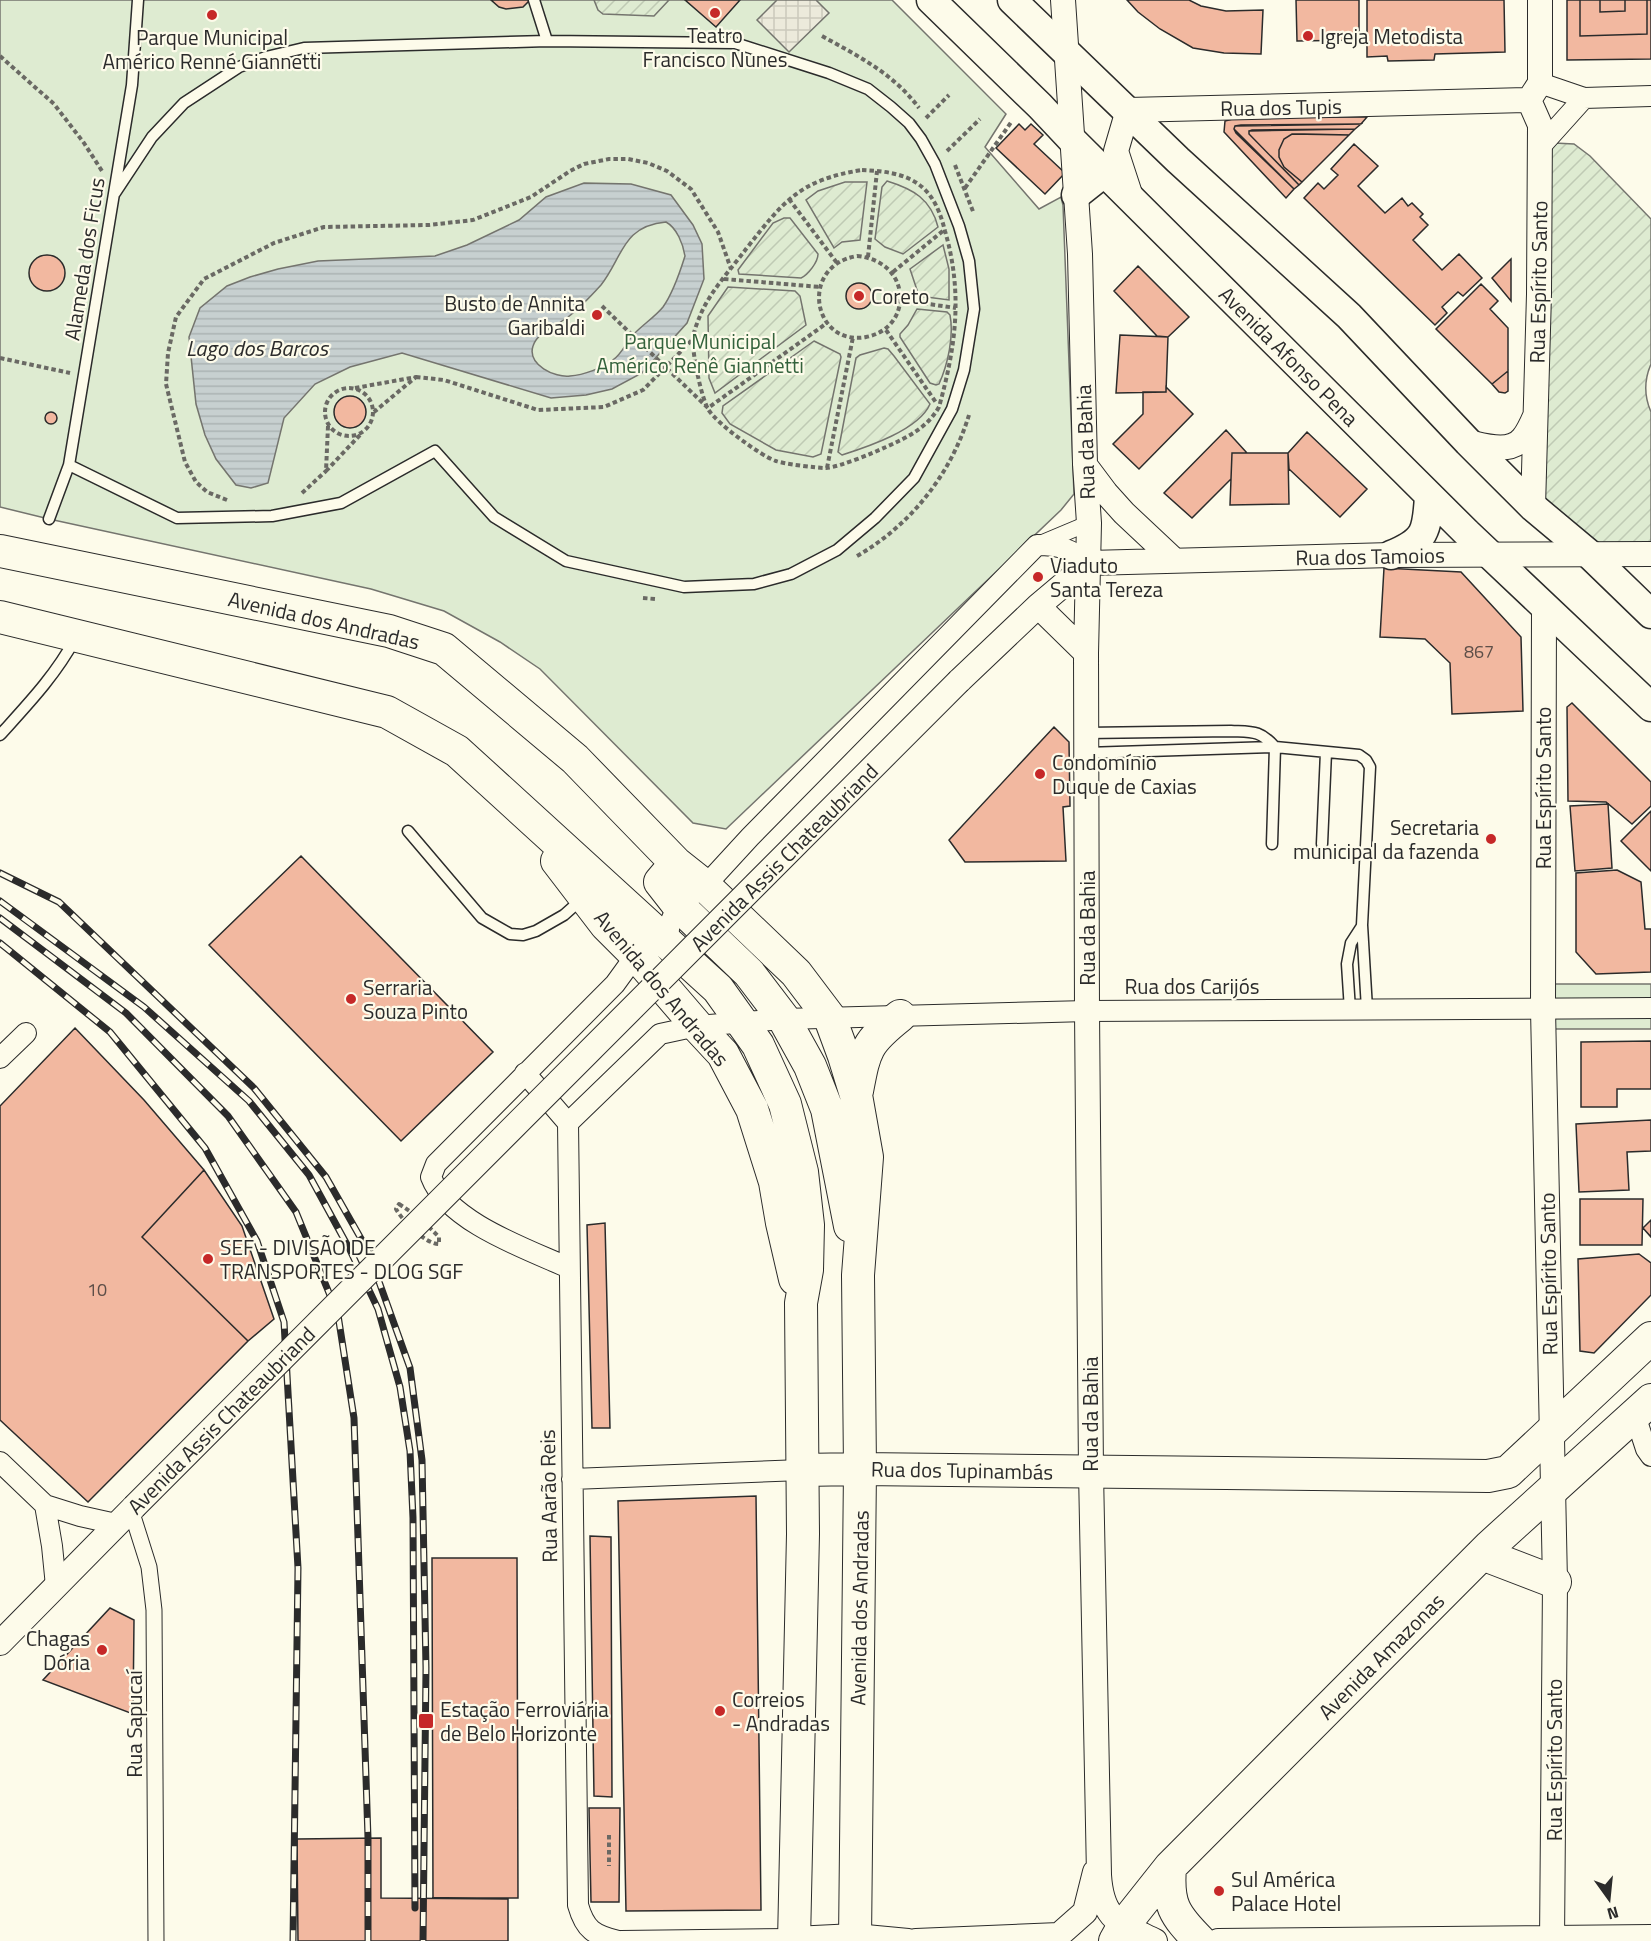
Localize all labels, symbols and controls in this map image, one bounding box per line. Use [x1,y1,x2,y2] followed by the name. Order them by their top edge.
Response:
[708,6,722,20] marker: Teatro Francisco Nunes
[205,8,219,22] marker: Parque Municipal Américo Renné Giannetti
[643,19,787,75] place label: Teatro Francisco Nunes
[1320,20,1464,52] place label: Igreja Metodista
[103,21,321,77] place label: Parque Municipal Américo Renné Giannetti
[1301,29,1315,43] marker: Igreja Metodista
[1220,90,1342,124] street label: Rua dos Tupis
[55,175,113,343] street label: Alameda dos Ficus
[1521,200,1555,364] street label: Rua Espírito Santo
[1212,279,1367,434] street label: Avenida Afonso Pena
[871,280,929,312] place label: Coreto
[444,287,585,343] place label: Busto de Annita Garibaldi
[852,289,866,303] marker: Coreto
[590,308,604,322] marker: Busto de Annita Garibaldi
[596,325,804,381] park label: Parque Municipal Américo Renê Giannetti
[186,331,329,365] water label: Lago dos Barcos
[1067,383,1103,500] street label: Rua da Bahia
[1295,539,1445,573] street label: Rua dos Tamoios
[1050,549,1164,605] place label: Viaduto Santa Tereza
[1031,570,1045,584] marker: Viaduto Santa Tereza
[225,582,423,658] street label: Avenida dos Andradas
[1464,638,1494,665] house number: 867
[1527,707,1559,869] street label: Rua Espírito Santo
[1052,746,1197,802] place label: Condomínio Duque de Caxias
[683,756,885,958] street label: Avenida Assis Chateaubriand
[1033,767,1047,781] marker: Condomínio Duque de Caxias
[1293,811,1479,867] place label: Secretaria municipal da fazenda
[1484,832,1498,846] marker: Secretaria municipal da fazenda
[1071,870,1103,986] street label: Rua da Bahia
[587,903,737,1073] street label: Avenida dos Andradas
[1124,970,1260,1002] street label: Rua dos Carijós
[363,971,468,1027] place label: Serraria Souza Pinto
[344,992,358,1006] marker: Serraria Souza Pinto
[1531,1192,1565,1356] street label: Rua Espírito Santo
[220,1231,463,1287] place label: SEF - DIVISÃO DE TRANSPORTES - DLOG SGF
[201,1252,215,1266] marker: SEF - DIVISÃO DE TRANSPORTES - DLOG SGF
[87,1276,107,1303] house number: 10
[120,1319,322,1521] street label: Avenida Assis Chateaubriand
[1074,1356,1106,1472] street label: Rua da Bahia
[531,1429,565,1563] street label: Rua Aarão Reis
[871,1452,1053,1488] street label: Rua dos Tupinambás
[841,1510,877,1706] street label: Avenida dos Andradas
[1310,1585,1452,1727] street label: Avenida Amazonas
[26,1622,90,1678] place label: Chagas Dória
[95,1643,109,1657] marker: Chagas Dória
[118,1669,150,1778] street label: Rua Sapucaí
[1538,1679,1570,1841] street label: Rua Espírito Santo
[732,1683,830,1739] place label: Correios - Andradas
[440,1693,609,1749] place label: Estação Ferroviária de Belo Horizonte
[713,1704,727,1718] marker: Correios - Andradas
[417,1712,435,1730] marker: Estação Ferroviária de Belo Horizonte
[1231,1863,1341,1919] place label: Sul América Palace Hotel
[1579,1869,1639,1929] north arrow
[1212,1884,1226,1898] marker: Sul América Palace Hotel
[1604,1900,1621,1927] text: N

